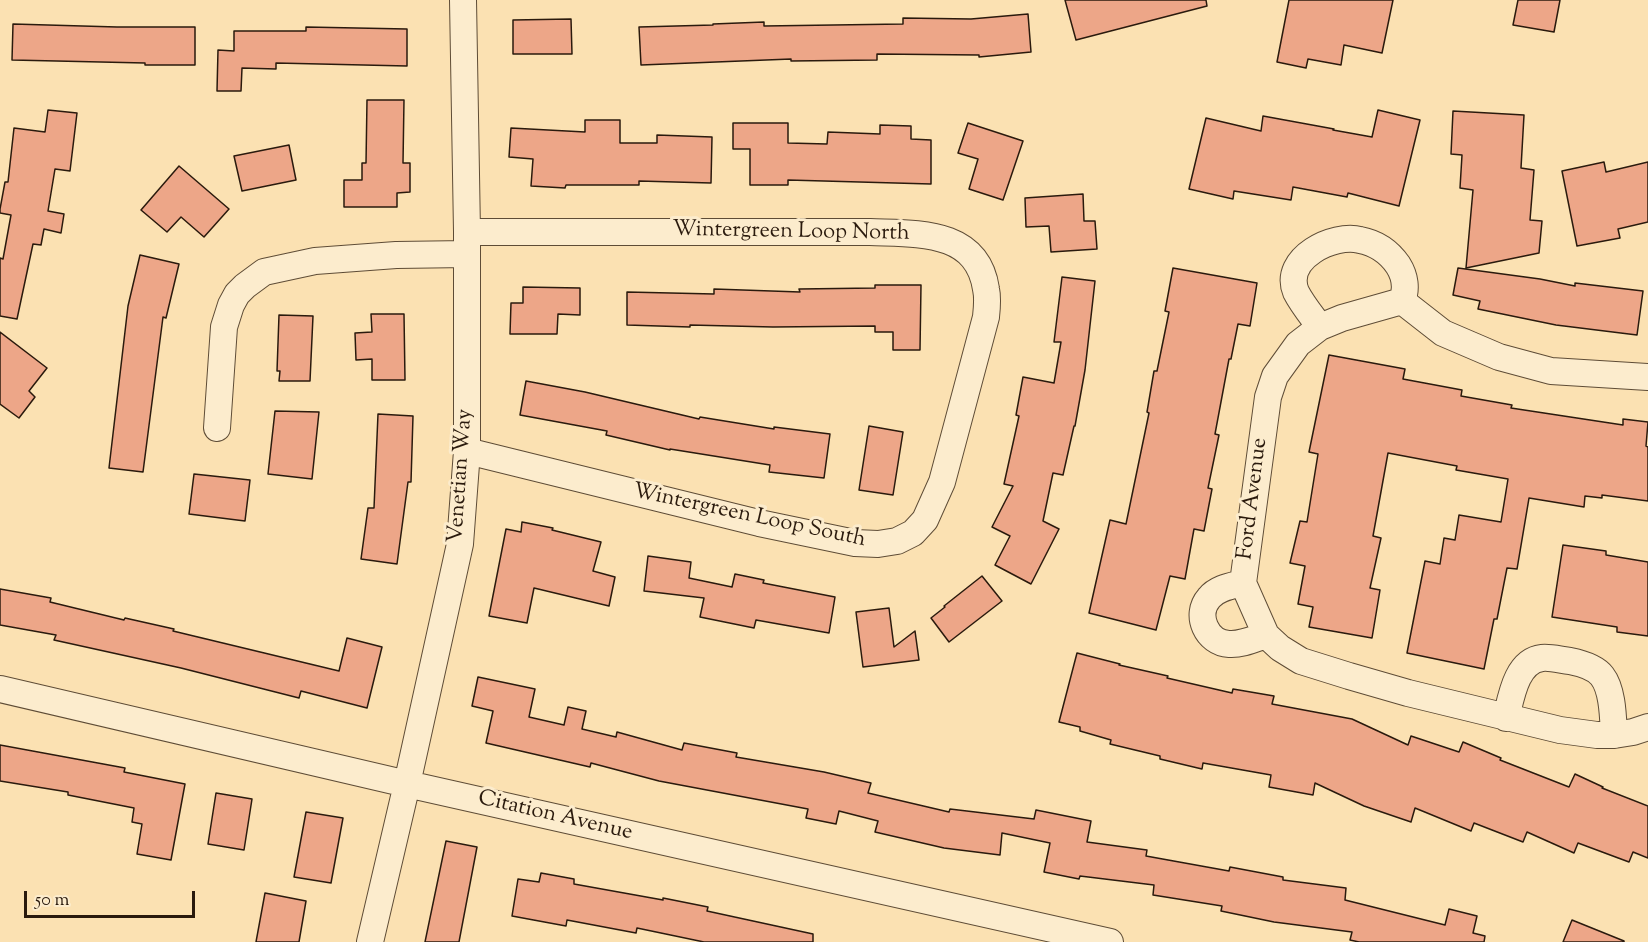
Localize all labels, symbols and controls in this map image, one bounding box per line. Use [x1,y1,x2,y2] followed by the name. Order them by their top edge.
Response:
[672,218,910,248] street label: Wintergreen Loop North
[444,408,480,544] street label: Venetian Way
[1233,436,1275,562] street label: Ford Avenue
[630,479,868,555] street label: Wintergreen Loop South
[475,786,635,848] street label: Citation Avenue
[27,879,198,917] scale bar
[35,888,69,914] text: 50 m

